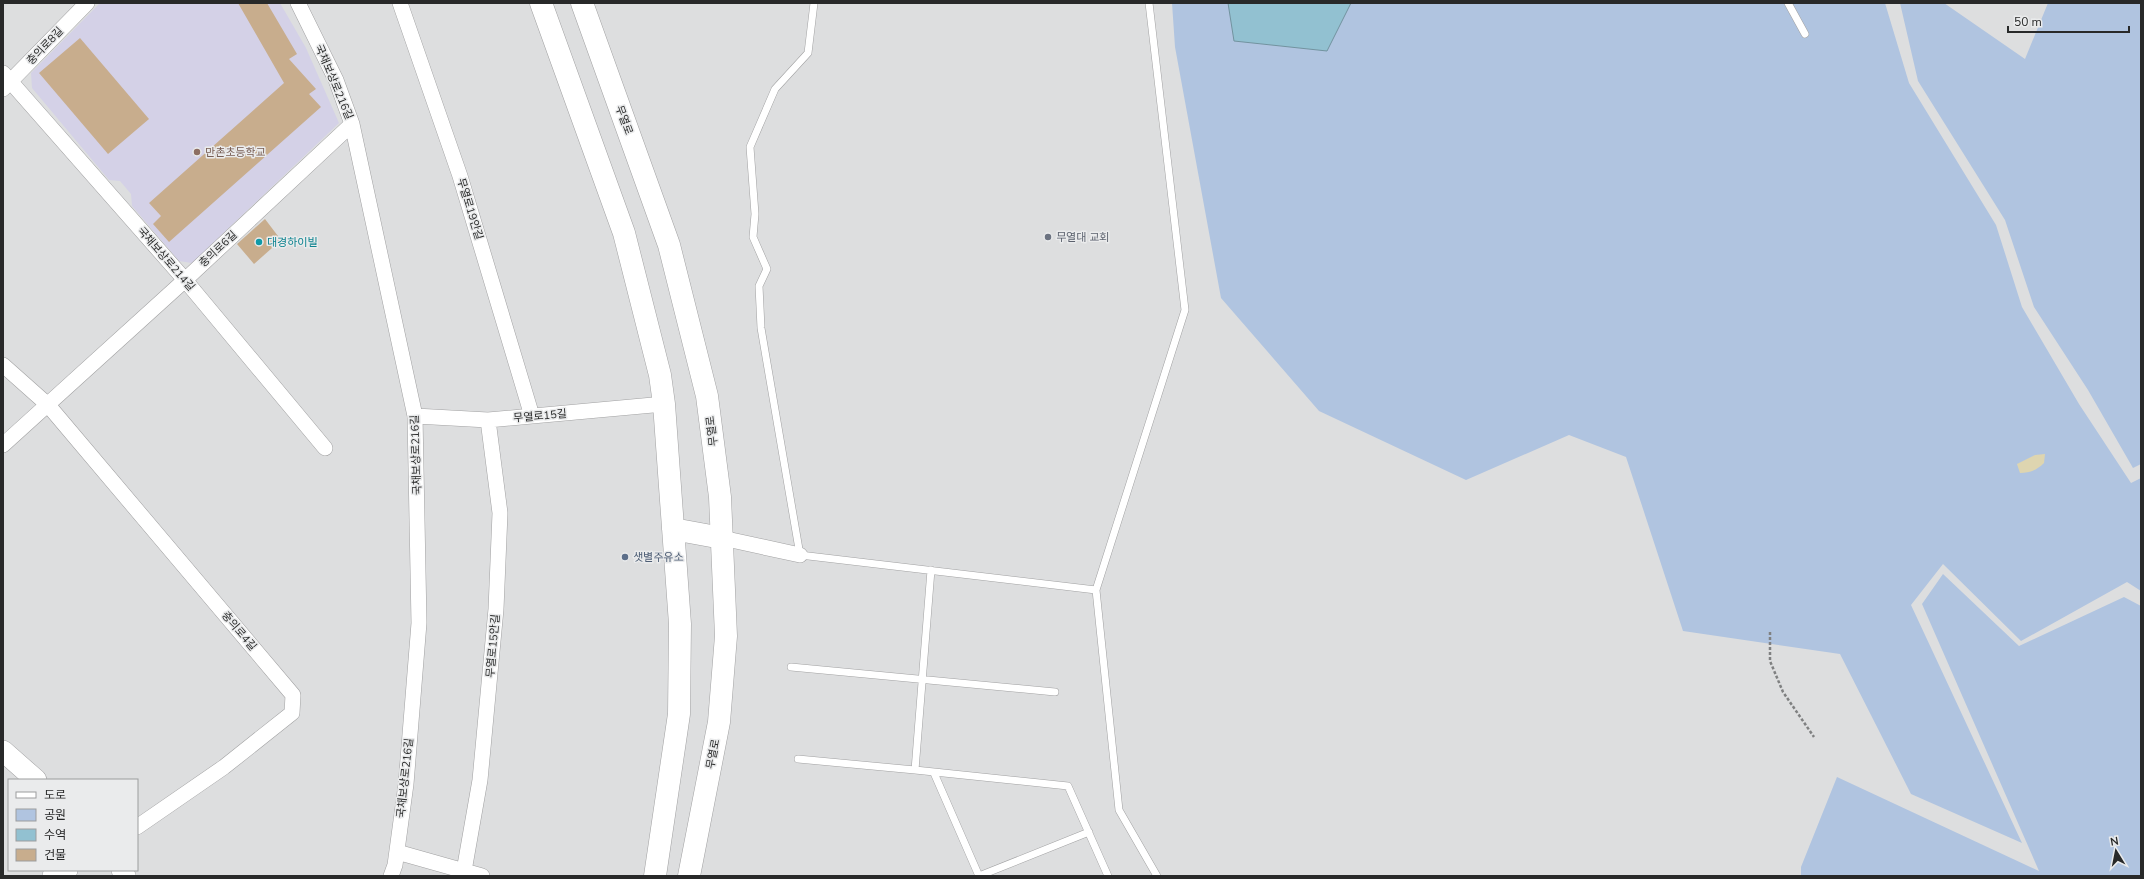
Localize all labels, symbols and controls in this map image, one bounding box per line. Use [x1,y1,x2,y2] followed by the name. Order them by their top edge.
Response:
[2008,8,2129,34] scale bar
[2014,14,2042,30] text: 50 m
[23,24,67,68] street label: 충의로8길
[311,42,357,122] street label: 국채보상로216길
[612,103,636,137] street label: 무열로
[205,145,266,160] place label: 만촌초등학교
[192,147,202,157] marker: 만촌초등학교
[453,176,487,242] street label: 무열로19안길
[134,224,198,294] street label: 국채보상로214길
[196,227,240,271] street label: 충의로6길
[1056,230,1109,245] place label: 무열대 교회
[1043,232,1053,242] marker: 무열대 교회
[267,235,318,250] place label: 대경하이빌
[254,237,264,247] marker: 대경하이빌
[513,406,567,426] street label: 무열로15길
[407,414,425,496] street label: 국채보상로216길
[703,415,721,447] street label: 무열로
[633,550,684,565] place label: 샛별주유소
[620,552,630,562] marker: 샛별주유소
[218,608,260,654] street label: 충의로4길
[483,614,503,678] street label: 무열로15안길
[393,737,417,819] street label: 국채보상로216길
[703,738,723,770] street label: 무열로
[8,779,138,871] legend
[44,787,66,803] text: 도로
[44,807,66,823] text: 공원
[44,827,66,843] text: 수역
[2096,831,2136,871] north arrow
[2109,834,2120,850] text: N
[44,847,66,863] text: 건물

